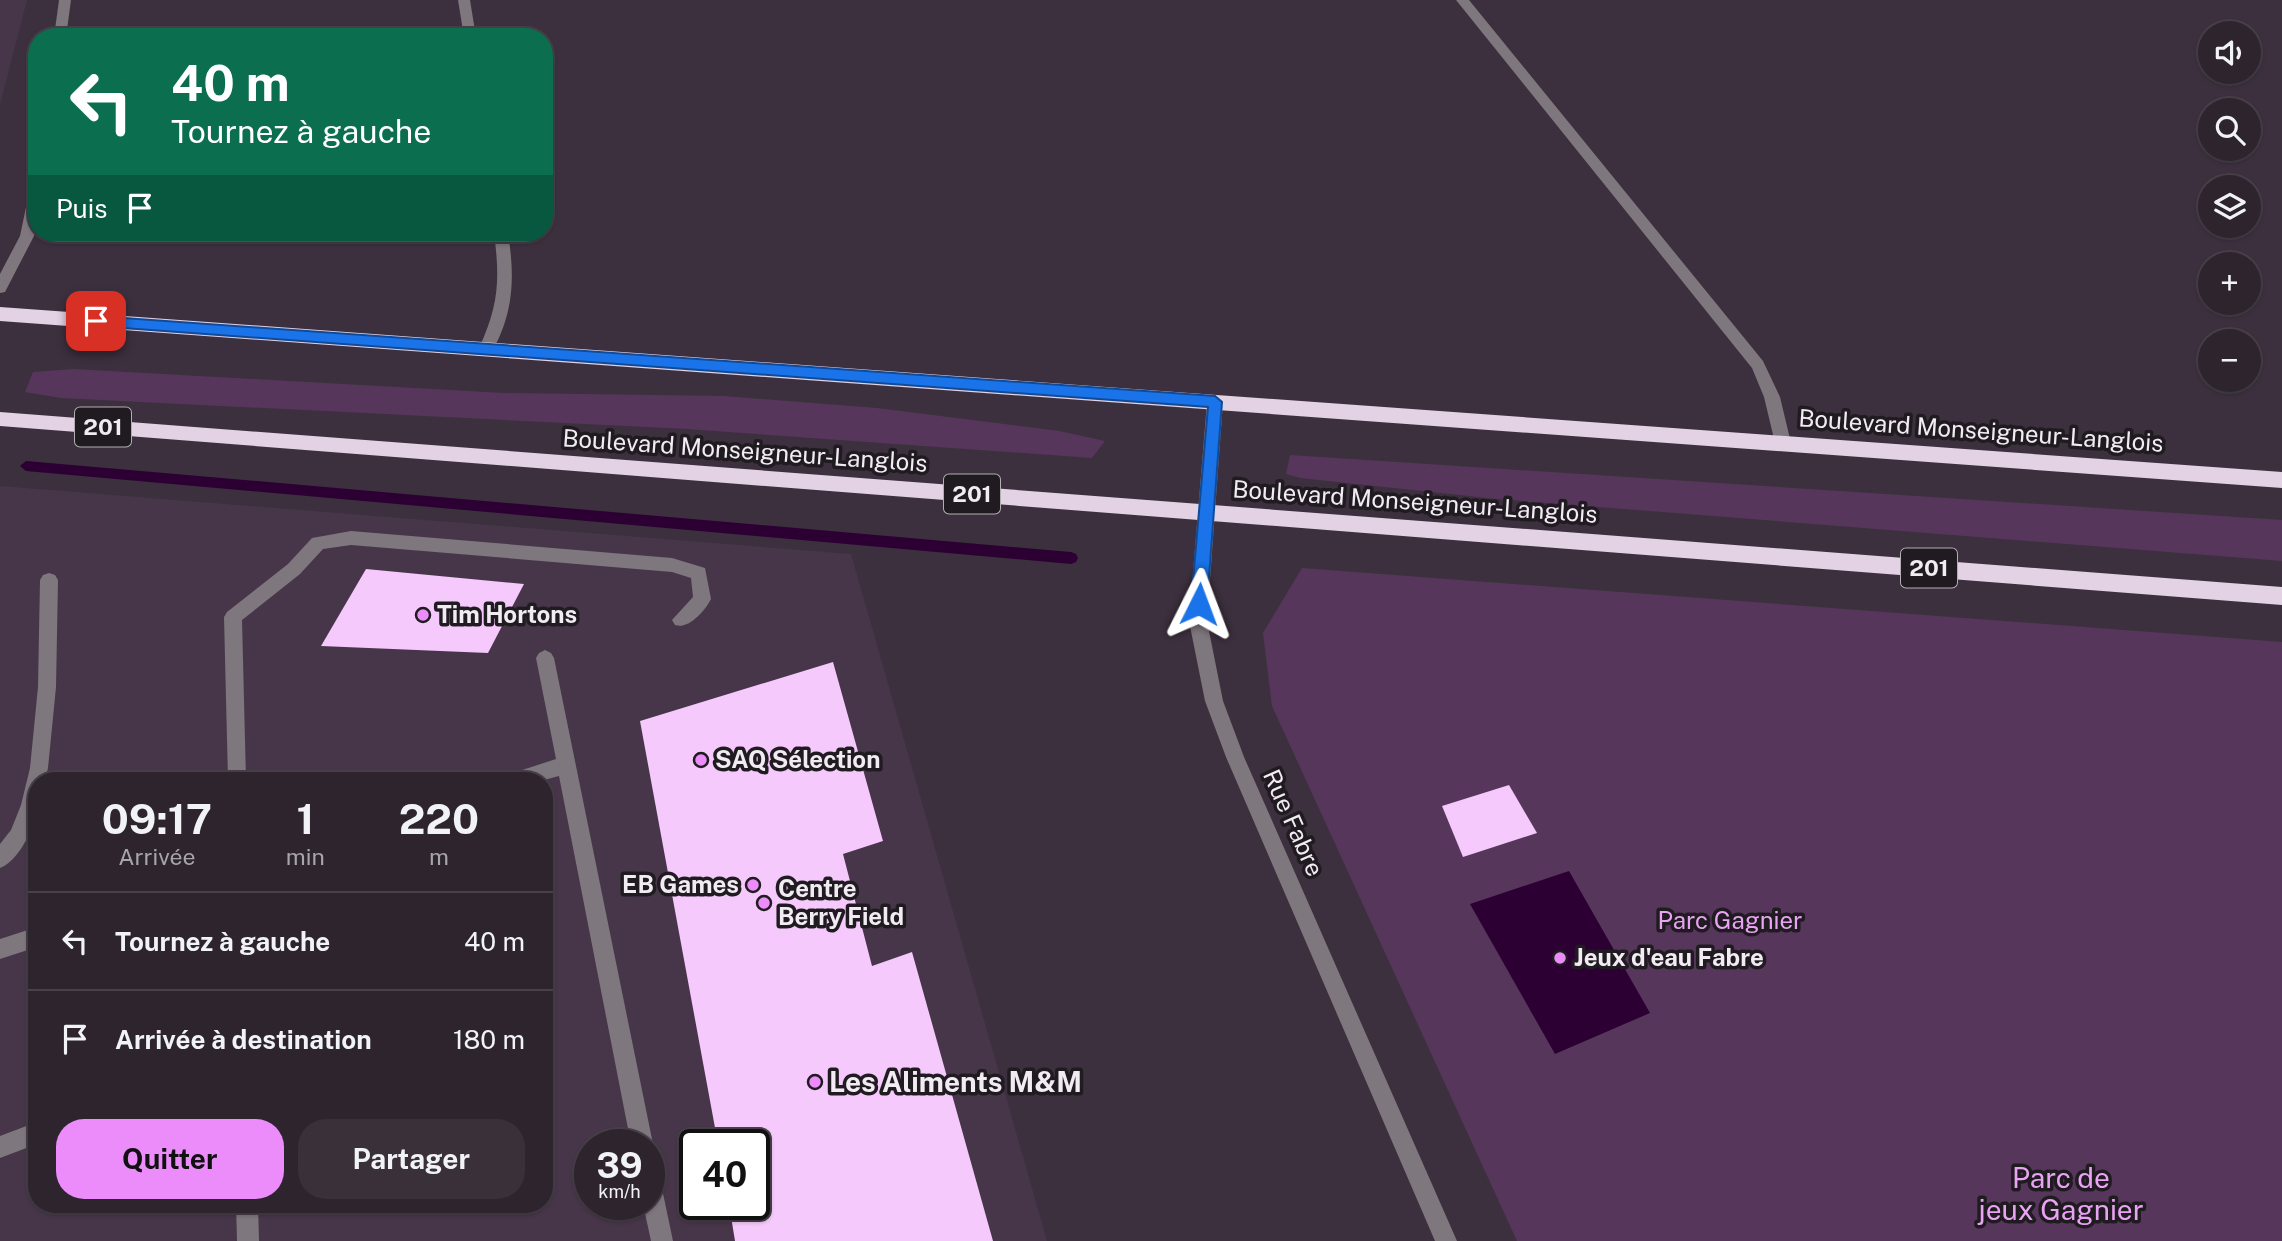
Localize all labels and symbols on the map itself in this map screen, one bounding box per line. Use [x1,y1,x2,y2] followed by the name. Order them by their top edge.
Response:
[66,291,126,351] pin
[1798,403,2165,457] street label: Boulevard Monseigneur-Langlois
[75,408,131,446] road number: 201
[562,423,929,477] street label: Boulevard Monseigneur-Langlois
[944,474,1000,514] road number: 201
[1232,474,1599,528] street label: Boulevard Monseigneur-Langlois
[1901,548,1957,588] road number: 201
[1162,567,1236,641] position arrow
[437,600,577,628] place label: Tim Hortons
[415,607,431,623] marker: Tim Hortons
[715,745,880,773] place label: SAQ Sélection
[693,752,709,768] marker: SAQ Sélection
[1258,765,1330,880] street label: Rue Fabre
[622,870,739,898] place label: EB Games
[778,874,904,930] place label: Centre Berry Field
[745,877,761,893] marker: EB Games
[756,895,772,911] marker: Centre Berry Field
[1658,906,1802,934] park label: Parc Gagnier
[1574,943,1764,971] place label: Jeux d'eau Fabre
[1552,950,1568,966] marker: Jeux d'eau Fabre
[829,1065,1082,1098] place label: Les Aliments M&M
[807,1074,823,1090] marker: Les Aliments M&M
[679,1129,770,1220] speed limit sign: 40
[1977,1161,2144,1226] park label: Parc de jeux Gagnier

